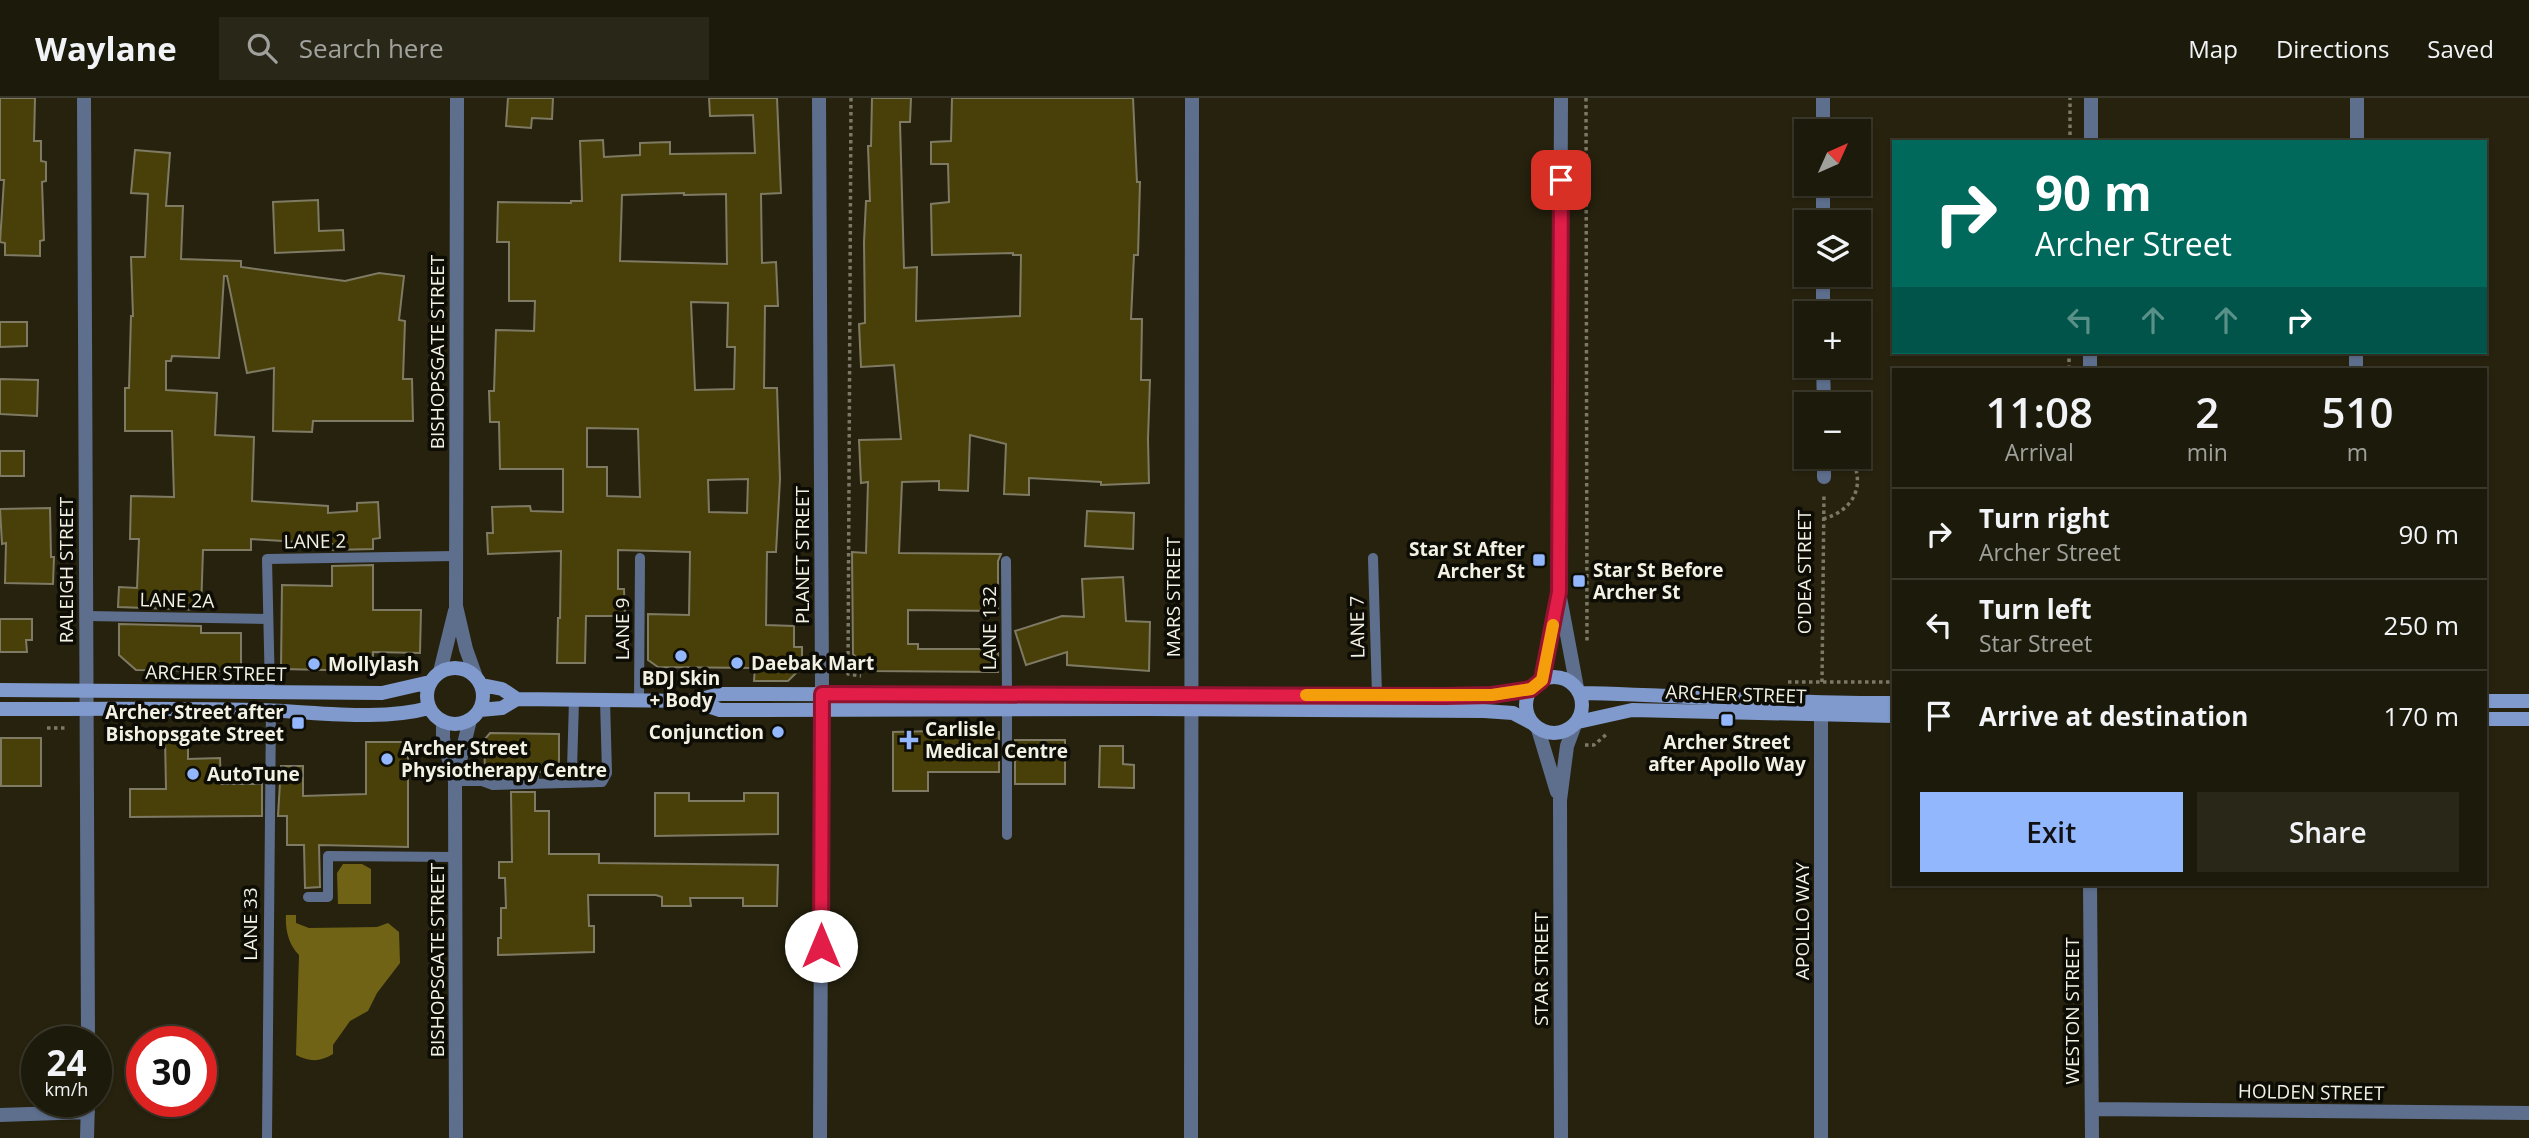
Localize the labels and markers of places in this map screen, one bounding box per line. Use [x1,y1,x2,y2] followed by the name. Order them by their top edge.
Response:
[1531,150,1591,210] pin
[1409,536,1525,584] place label: Star St After Archer St
[1531,552,1547,568] marker: Star St After Archer St
[1593,557,1723,605] place label: Star St Before Archer St
[1571,573,1587,589] marker: Star St Before Archer St
[673,648,689,664] marker: BDJ Skin + Body
[751,650,874,676] place label: Daebak Mart
[328,651,419,677] place label: Mollylash
[729,655,745,671] marker: Daebak Mart
[306,656,322,672] marker: Mollylash
[642,665,720,713] place label: BDJ Skin + Body
[105,699,284,747] place label: Archer Street after Bishopsgate Street
[1719,712,1735,728] marker: Archer Street after Apollo Way
[290,715,306,731] marker: Archer Street after Bishopsgate Street
[925,716,1068,764] place label: Carlisle Medical Centre
[649,719,764,745] place label: Conjunction
[770,724,786,740] marker: Conjunction
[1648,729,1806,777] place label: Archer Street after Apollo Way
[899,730,919,750] marker: Carlisle Medical Centre
[401,735,607,783] place label: Archer Street Physiotherapy Centre
[379,751,395,767] marker: Archer Street Physiotherapy Centre
[207,761,300,787] place label: AutoTune
[185,766,201,782] marker: AutoTune

